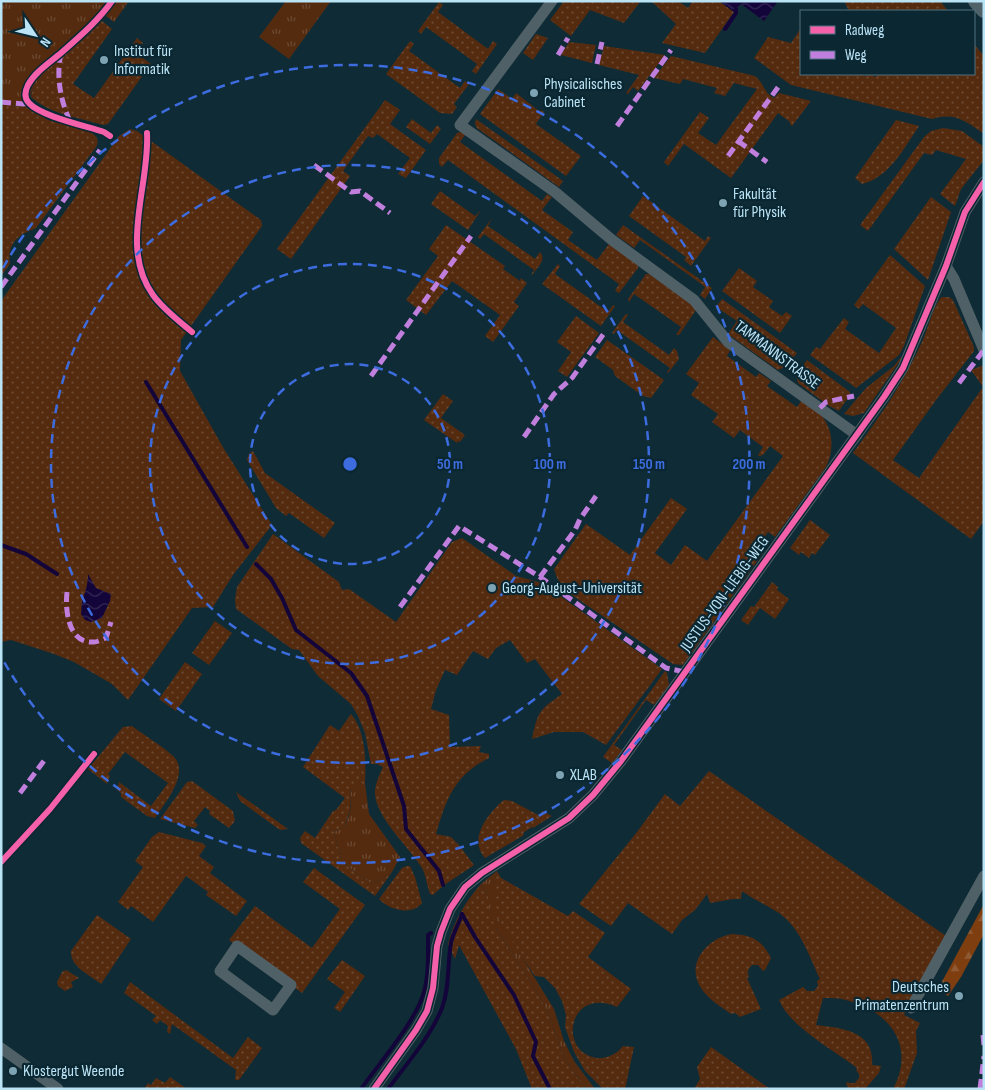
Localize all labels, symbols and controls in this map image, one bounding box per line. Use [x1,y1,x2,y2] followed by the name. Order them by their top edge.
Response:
[10,10,60,60] north arrow
[800,10,975,75] legend
[845,21,884,40] text: Radweg
[36,34,54,50] text: N
[114,42,173,79] place label: Institut für Informatik
[845,46,867,65] text: Weg
[98,54,110,66] marker: Institut für Informatik
[544,75,623,112] place label: Physicalisches Cabinet
[528,87,540,99] marker: Physicalisches Cabinet
[733,185,786,222] place label: Fakultät für Physik
[717,197,729,209] marker: Fakultät für Physik
[730,317,824,393] street label: TAMMANNSTRASSE
[341,455,359,473] centre of rings
[437,455,463,474] text: 50 m
[534,455,566,474] text: 100 m
[633,455,665,474] text: 150 m
[732,455,766,474] text: 200 m
[676,532,773,656] street label: JUSTUS-VON-LIEBIG-WEG
[502,579,642,598] place label: Georg-August-Universität
[486,582,498,594] marker: Georg-August-Universität
[569,766,597,785] place label: XLAB
[554,769,566,781] marker: XLAB
[855,978,949,1015] place label: Deutsches Primatenzentrum
[953,990,965,1002] marker: Deutsches Primatenzentrum
[23,1062,124,1081] place label: Klostergut Weende
[7,1065,19,1077] marker: Klostergut Weende

